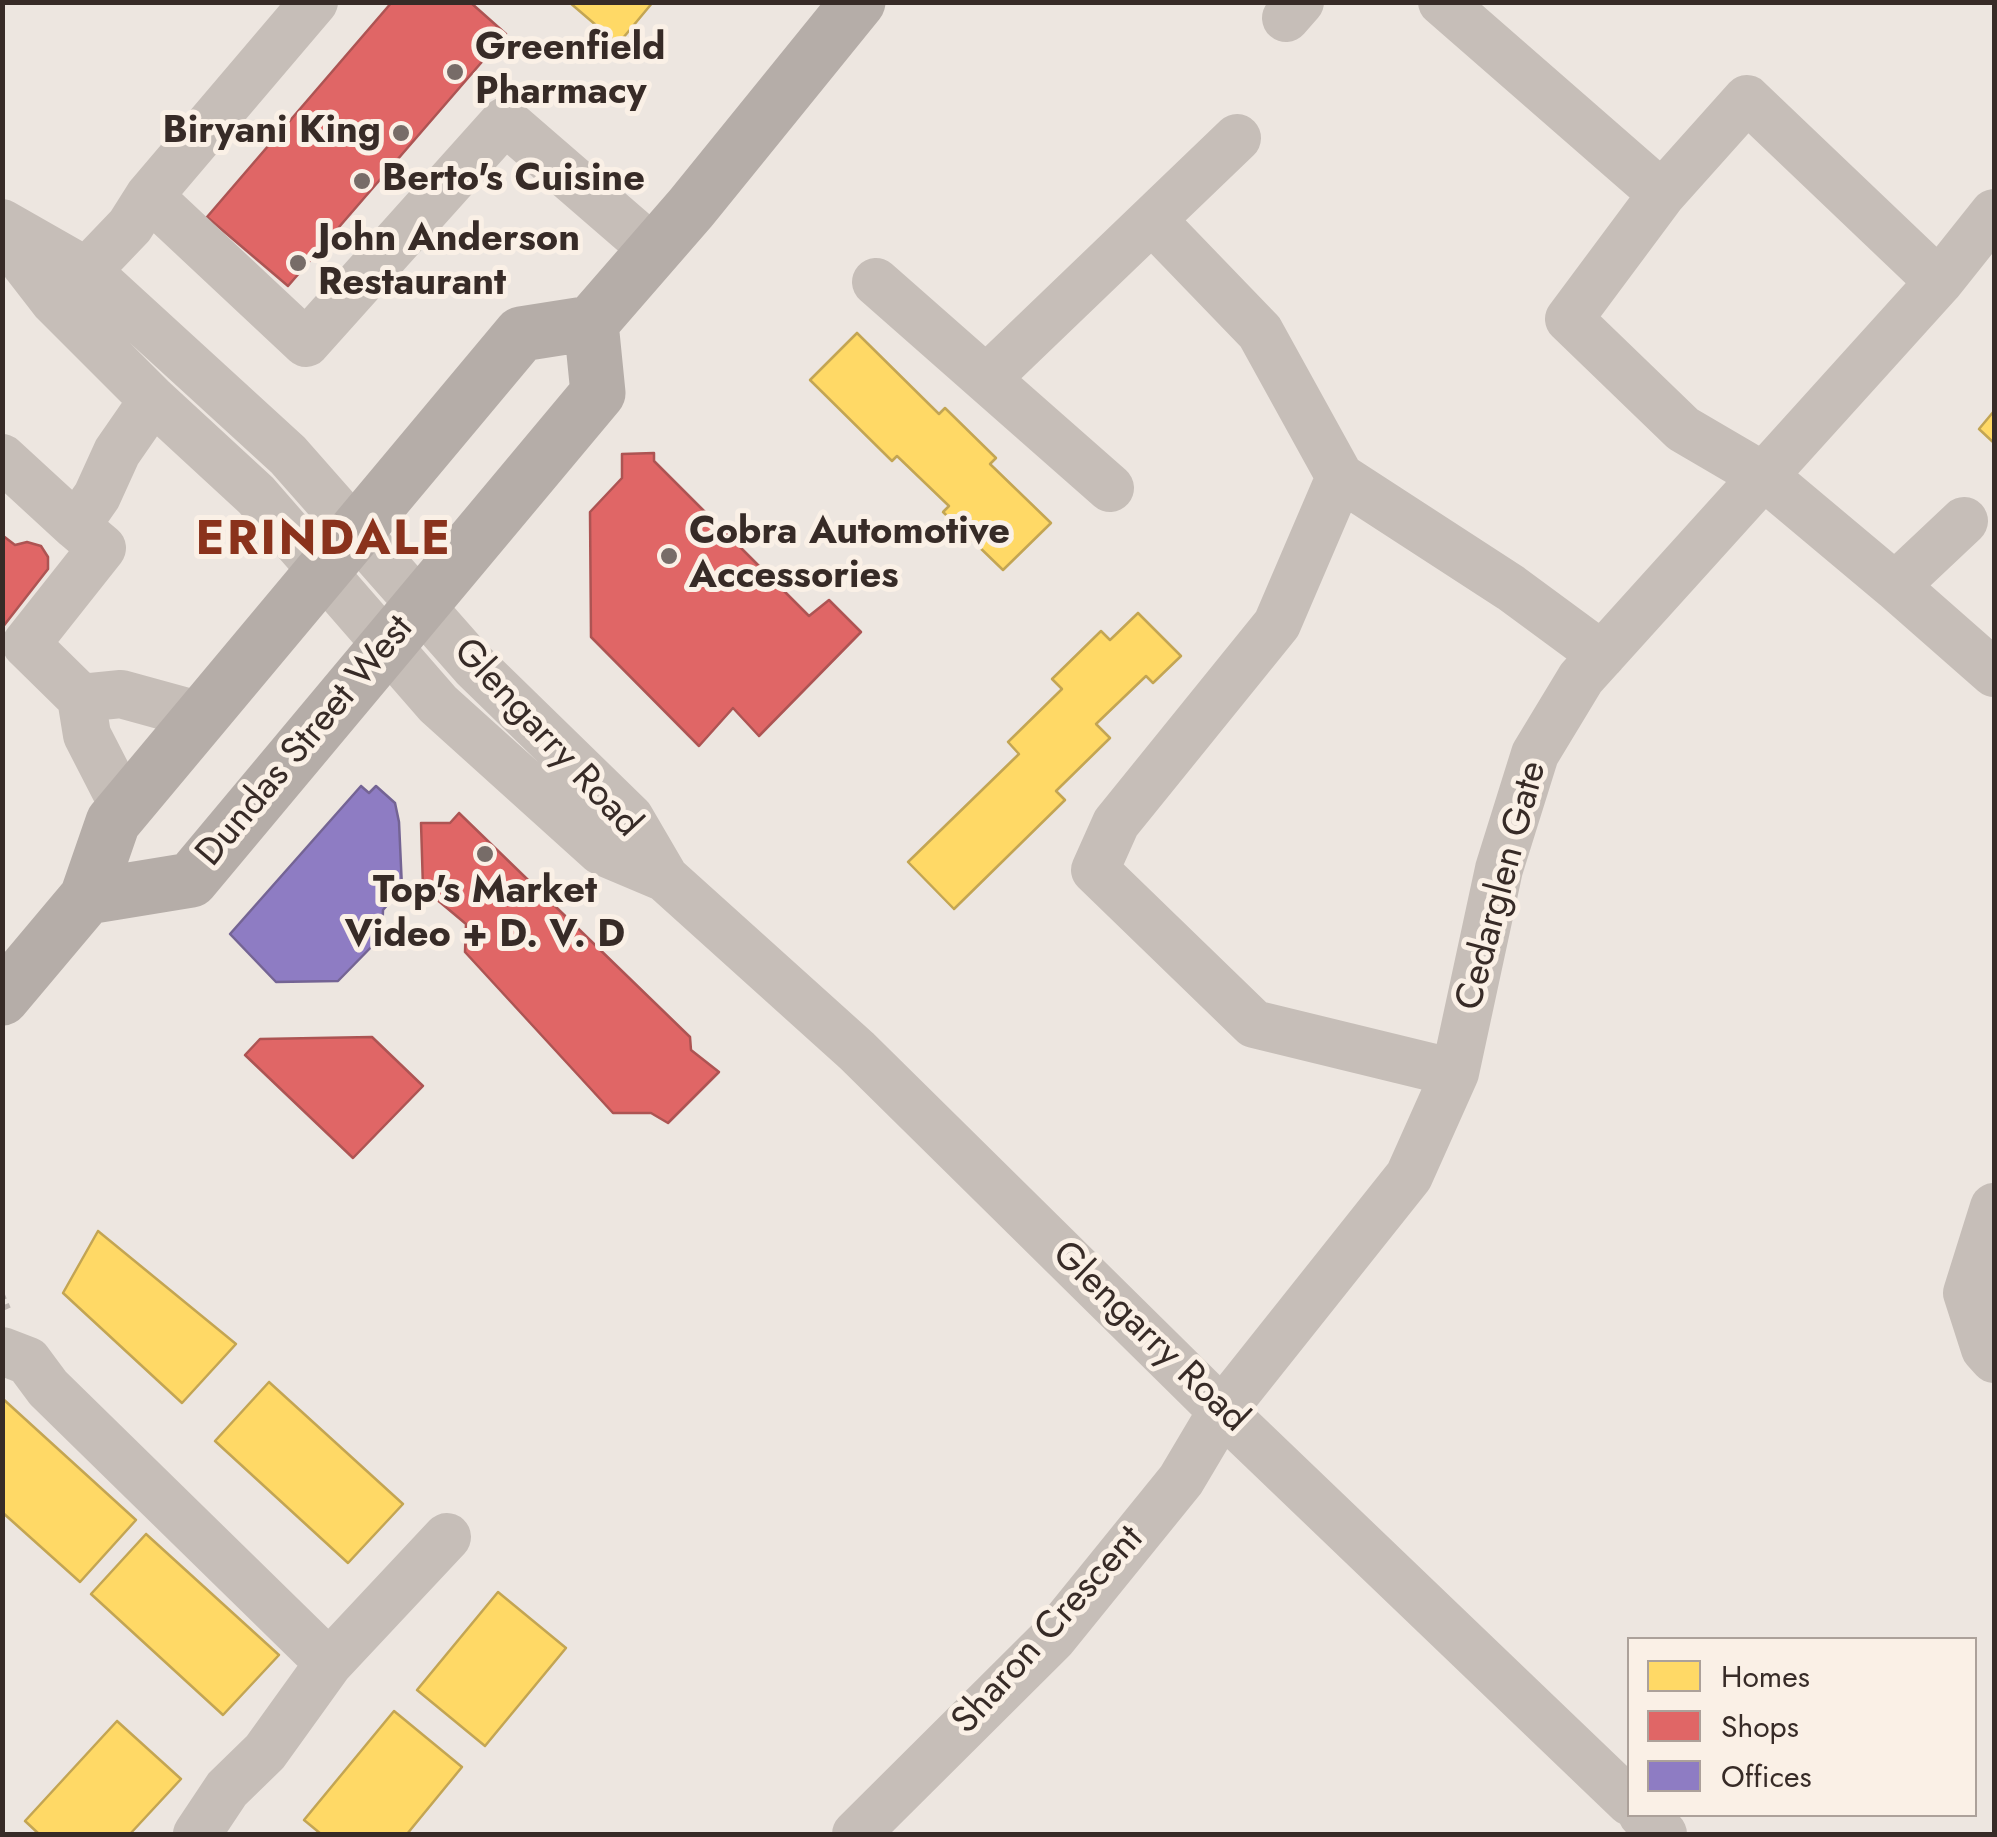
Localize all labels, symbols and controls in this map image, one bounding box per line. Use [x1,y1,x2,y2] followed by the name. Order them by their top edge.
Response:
[475,27,665,116] place label: Greenfield Pharmacy
[444,61,466,83] marker: Greenfield Pharmacy
[162,110,381,156] place label: Biryani King
[390,122,412,144] marker: Biryani King
[382,158,645,204] place label: Berto's Cuisine
[351,170,373,192] marker: Berto's Cuisine
[318,218,580,308] place label: John Anderson Restaurant
[287,252,309,274] marker: John Anderson Restaurant
[689,511,1010,600] place label: Cobra Automotive Accessories
[196,513,452,571] district label: ERINDALE
[658,545,680,567] marker: Cobra Automotive Accessories
[188,607,424,877] street label: Dundas Street West
[442,630,650,848] street label: Glengarry Road
[1448,757,1558,1015] street label: Cedarglen Gate
[474,843,496,865] marker: Top's Market Video + D. V. D
[345,870,625,959] place label: Top's Market Video + D. V. D
[1041,1233,1257,1443] street label: Glengarry Road
[944,1518,1154,1744] street label: Sharon Crescent
[1627,1637,1977,1817] legend
[1721,1655,1810,1698] text: Homes
[1721,1705,1799,1748] text: Shops
[1721,1755,1812,1798] text: Offices

